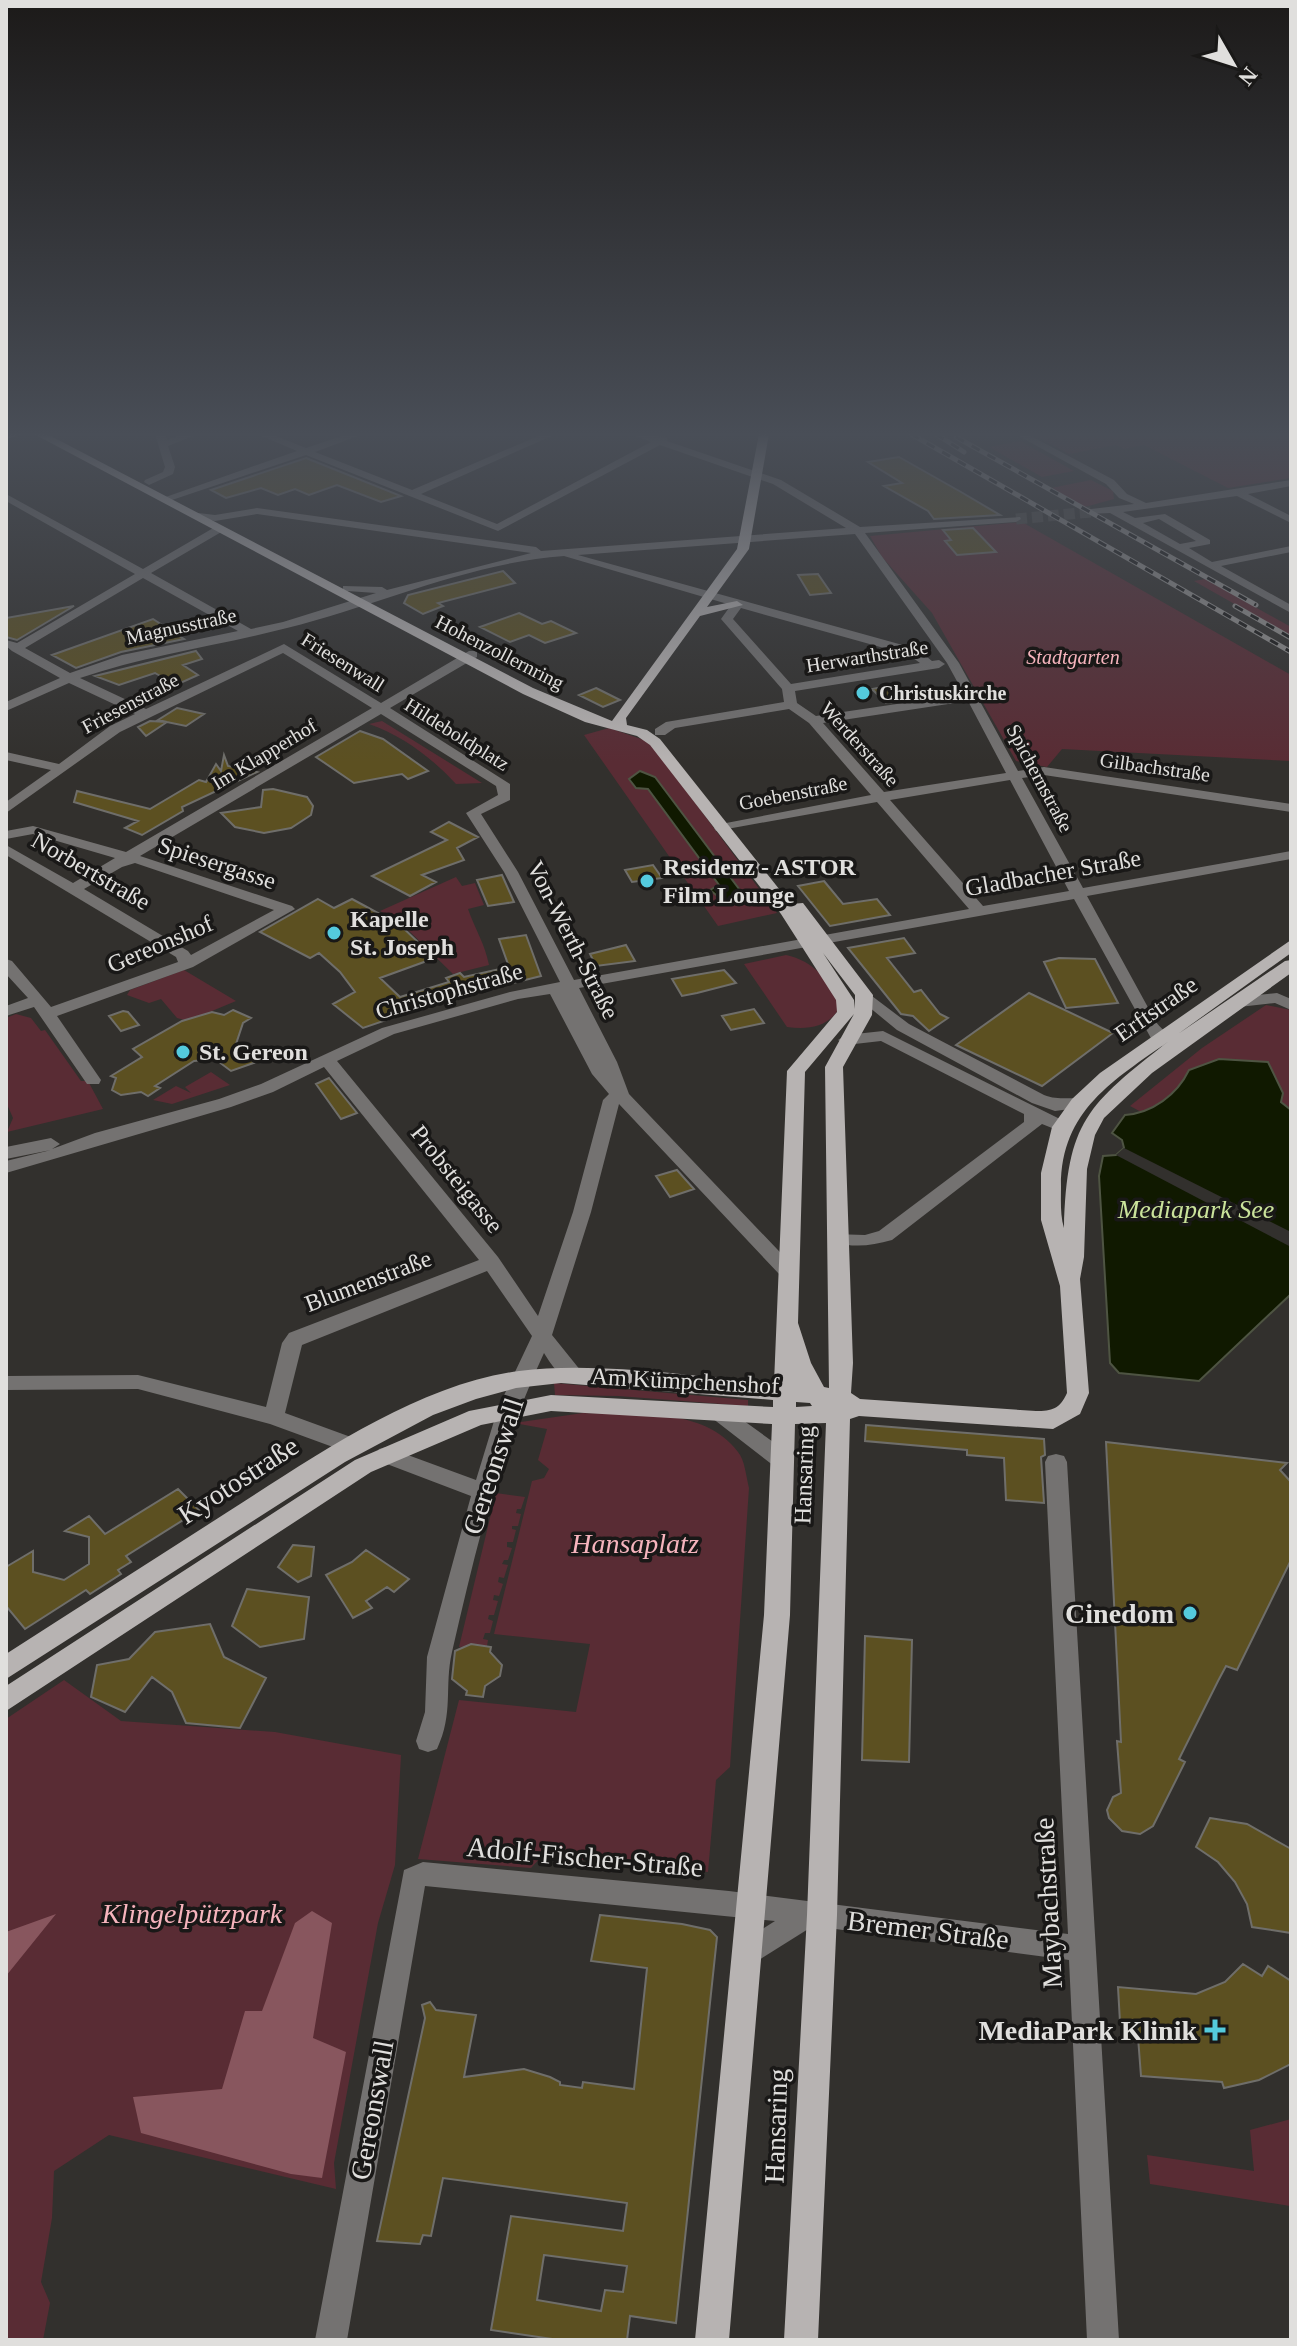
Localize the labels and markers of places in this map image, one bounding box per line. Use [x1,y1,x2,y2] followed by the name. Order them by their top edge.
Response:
[879,682,1007,704] place label: Christuskirche
[854,684,872,702] marker: Christuskirche
[663,854,857,908] place label: Residenz - ASTOR Film Lounge
[638,872,656,890] marker: Residenz - ASTOR Film Lounge
[350,906,454,960] place label: Kapelle St. Joseph
[325,924,343,942] marker: Kapelle St. Joseph
[199,1039,308,1065] place label: St. Gereon
[174,1043,192,1061] marker: St. Gereon
[1065,1598,1174,1629] place label: Cinedom
[1181,1604,1199,1622] marker: Cinedom
[978,2015,1197,2046] place label: MediaPark Klinik
[1204,2019,1226,2041] marker: MediaPark Klinik

